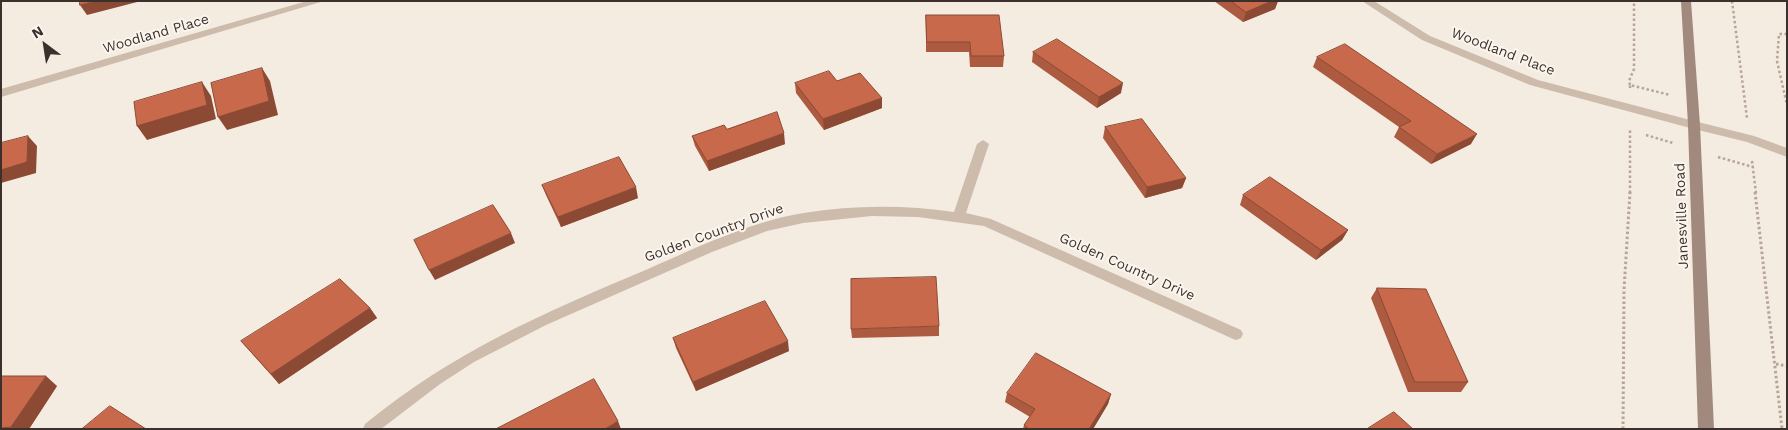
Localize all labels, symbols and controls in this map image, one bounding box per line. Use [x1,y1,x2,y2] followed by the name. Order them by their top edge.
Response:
[101,11,211,57] street label: Woodland Place
[20,20,70,70] north arrow
[29,23,46,42] text: N
[1449,25,1557,79] street label: Woodland Place
[1672,163,1692,269] street label: Janesville Road
[642,200,786,266] street label: Golden Country Drive
[1057,229,1197,305] street label: Golden Country Drive

